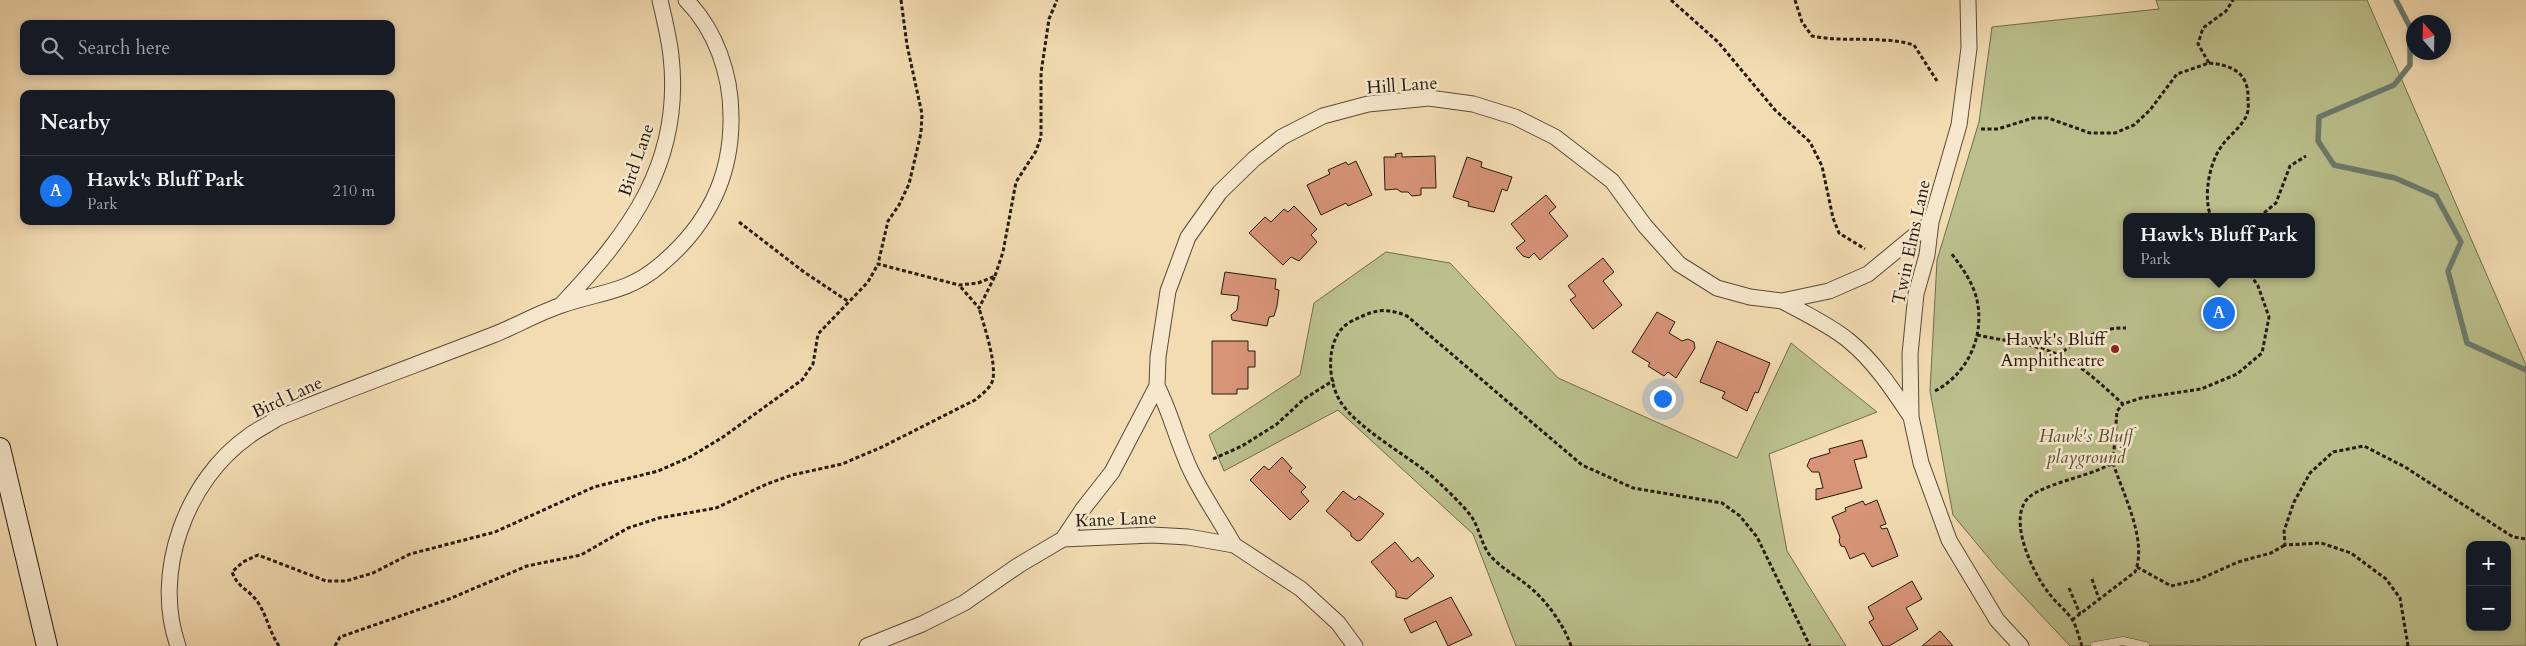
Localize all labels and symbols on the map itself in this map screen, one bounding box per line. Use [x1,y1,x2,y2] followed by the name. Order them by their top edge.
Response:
[2406,15,2451,60] north arrow
[1366,71,1438,100] street label: Hill Lane
[612,120,661,200] street label: Bird Lane
[1886,178,1937,307] street label: Twin Elms Lane
[2203,294,2235,332] pin: A
[2001,327,2108,373] place label: Hawk's Bluff Amphitheatre
[2109,343,2121,355] marker: Hawk's Bluff Amphitheatre
[248,370,327,425] street label: Bird Lane
[1650,386,1676,412] your location
[2039,424,2137,470] park label: Hawk's Bluff playground
[1075,506,1157,533] street label: Kane Lane

